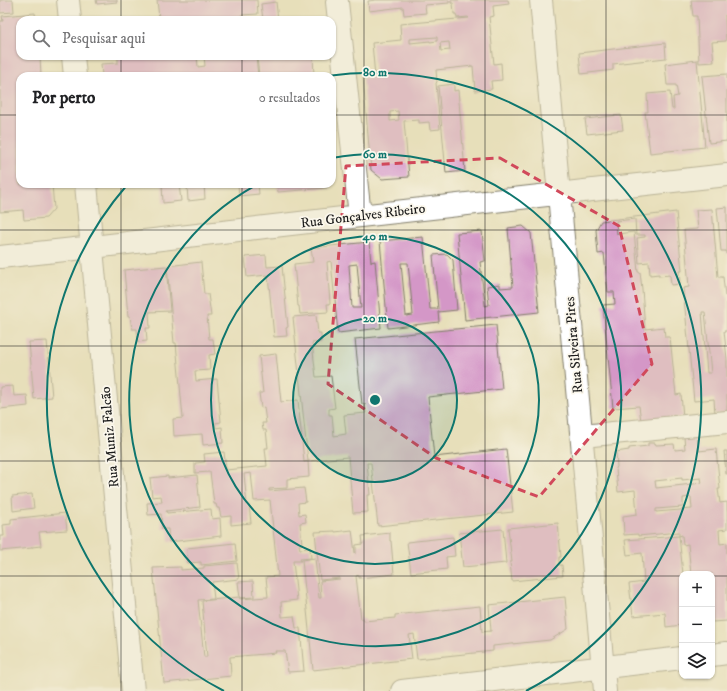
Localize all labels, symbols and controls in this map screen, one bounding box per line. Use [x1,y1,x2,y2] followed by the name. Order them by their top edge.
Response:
[16,16,336,60] search box
[30,27,52,49] icon: search
[62,29,145,48] text: Pesquisar aqui
[363,65,387,80] text: 80 m
[32,87,95,109] text: Por perto
[259,90,320,106] text: 0 resultados
[363,147,387,162] text: 60 m
[300,199,427,233] street label: Rua Gonçalves Ribeiro
[362,229,387,244] text: 40 m
[561,295,587,394] street label: Rua Silveira Pires
[363,311,387,326] text: 20 m
[97,386,123,488] street label: Rua Muniz Falcão
[368,393,382,407] centre of rings
[679,571,715,679] map controls
[679,571,715,607] button: +
[679,607,715,643] button: −
[679,643,715,679] button: layers

